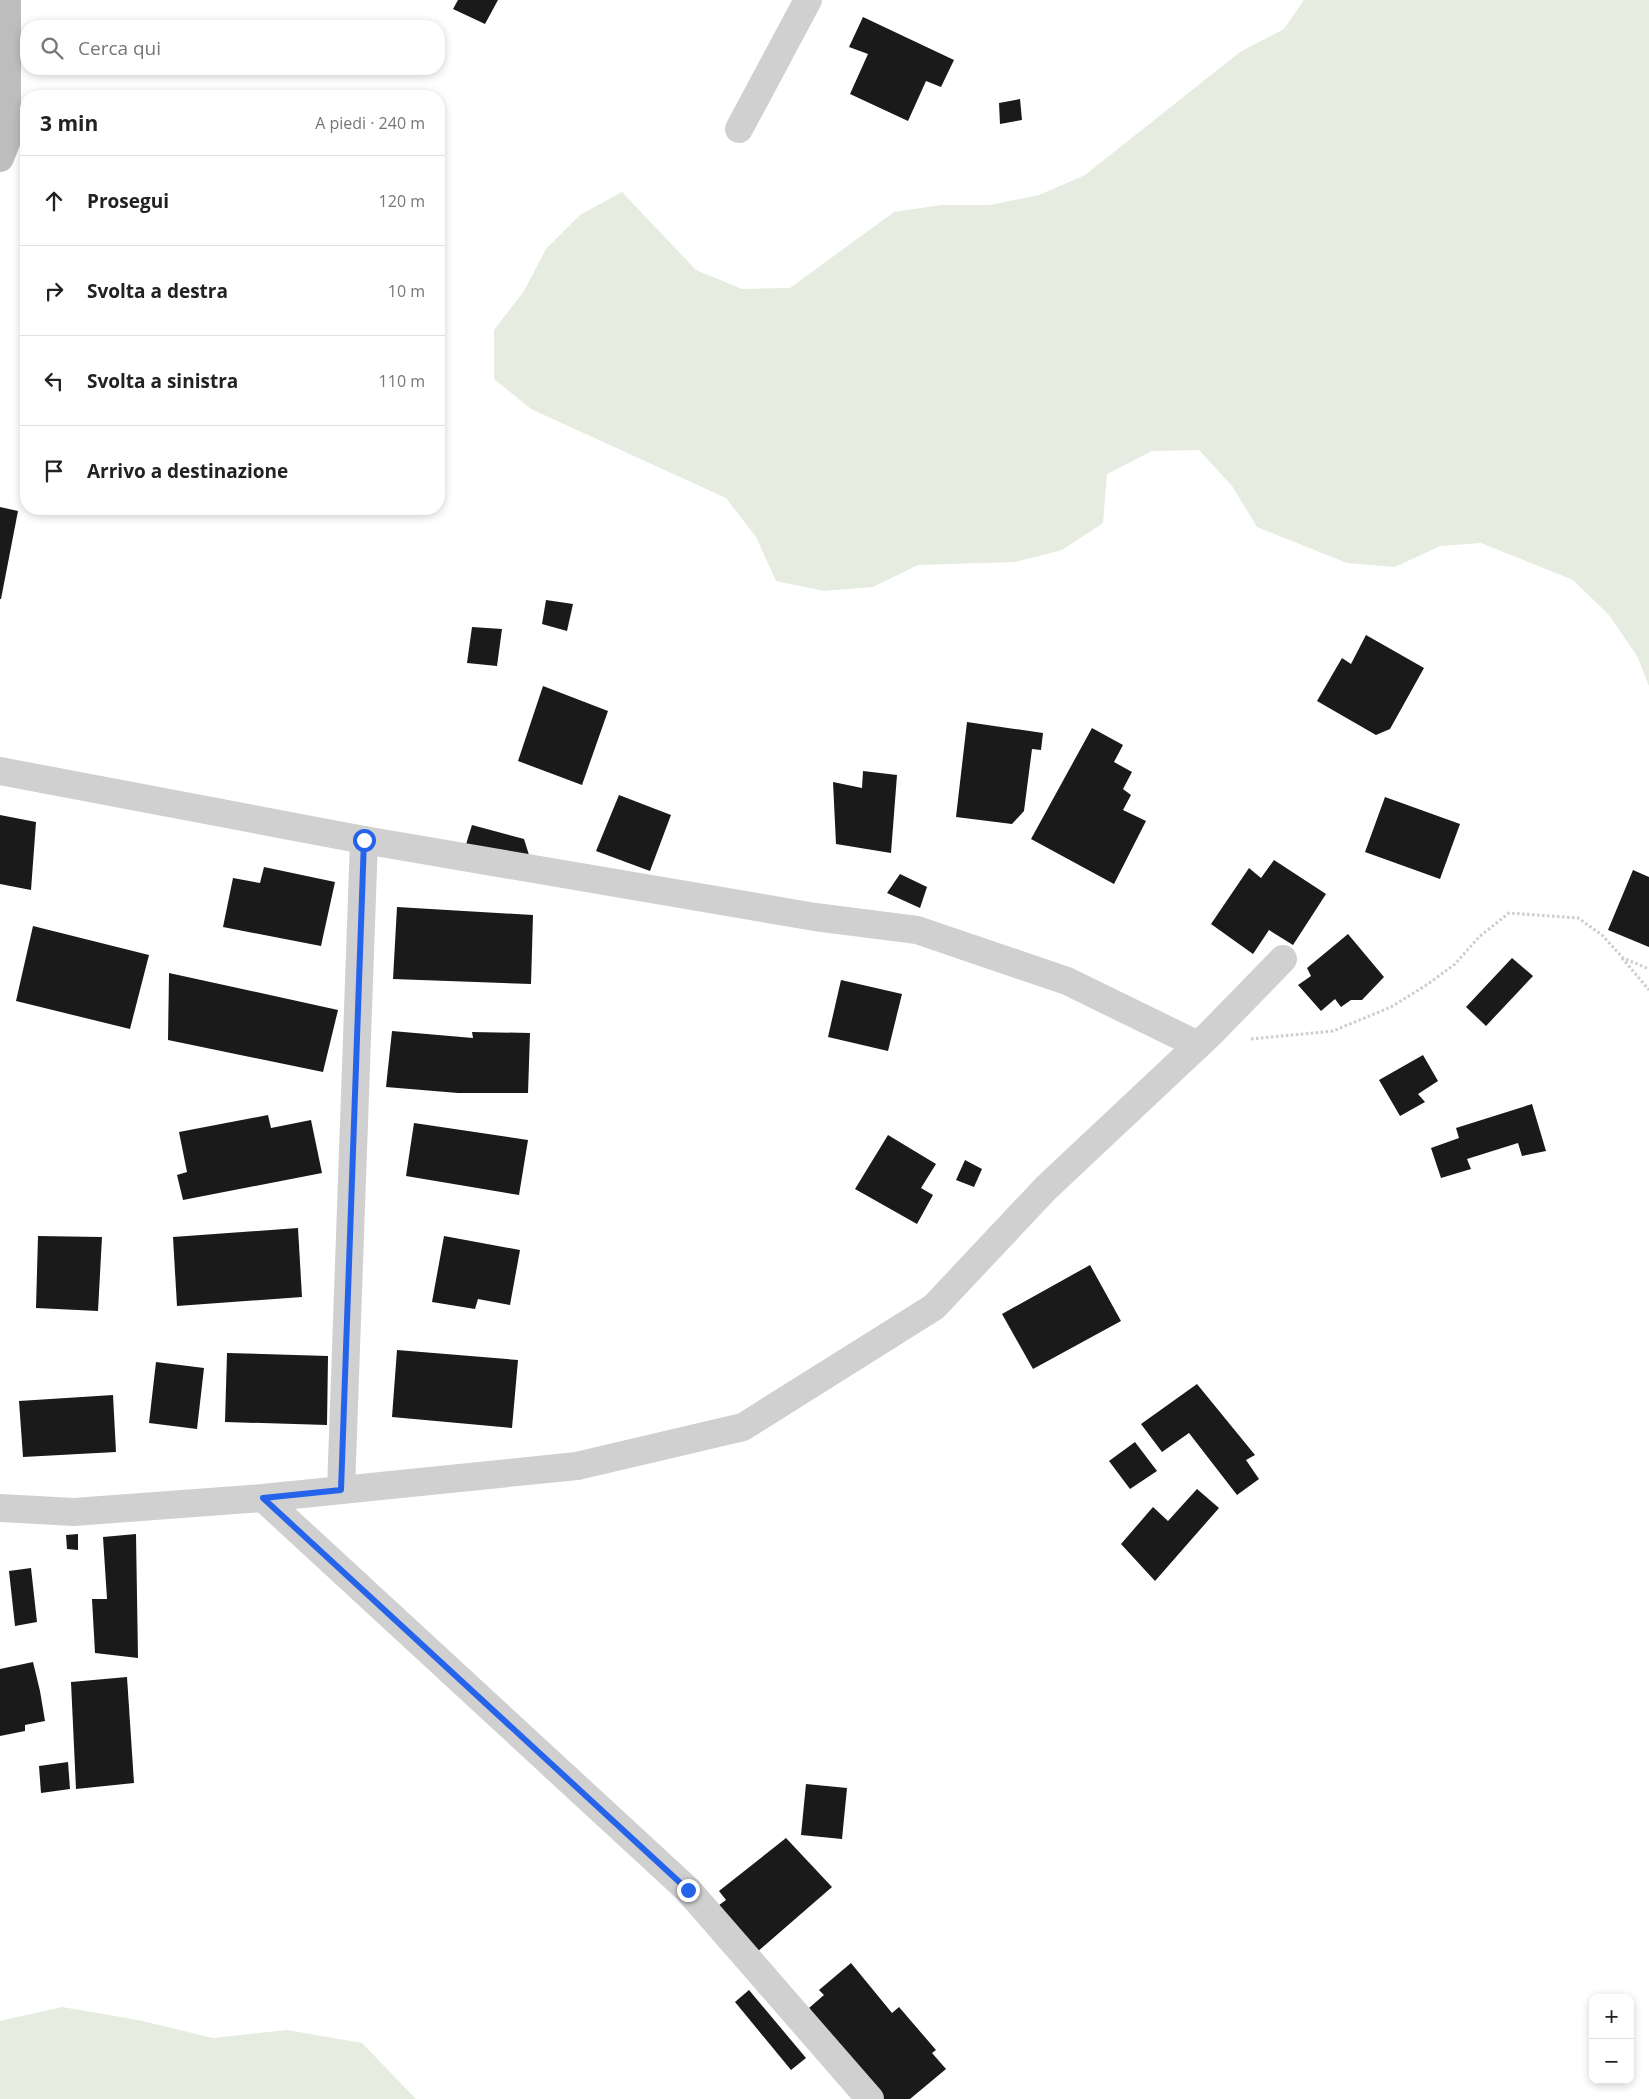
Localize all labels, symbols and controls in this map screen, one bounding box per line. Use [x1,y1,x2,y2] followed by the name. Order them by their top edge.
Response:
[20,20,445,75] search box
[38,34,66,62] icon: search
[78,35,161,61] text: Cerca qui
[40,109,98,137] text: 3 min
[315,112,425,134] text: A piedi · 240 m
[40,187,68,215] icon: ahead
[87,188,169,214] text: Prosegui
[379,190,425,212] text: 120 m
[40,277,68,305] icon: right
[87,278,228,304] text: Svolta a destra
[388,280,425,302] text: 10 m
[40,367,68,395] icon: left
[87,368,238,394] text: Svolta a sinistra
[379,370,425,392] text: 110 m
[40,457,68,485] icon: arrive
[87,458,288,484] text: Arrivo a destinazione
[353,829,376,852] route start
[677,1879,700,1902] route end
[1589,1994,1634,2084] map controls
[1589,1994,1634,2039] button: +
[1589,2039,1634,2084] button: −

